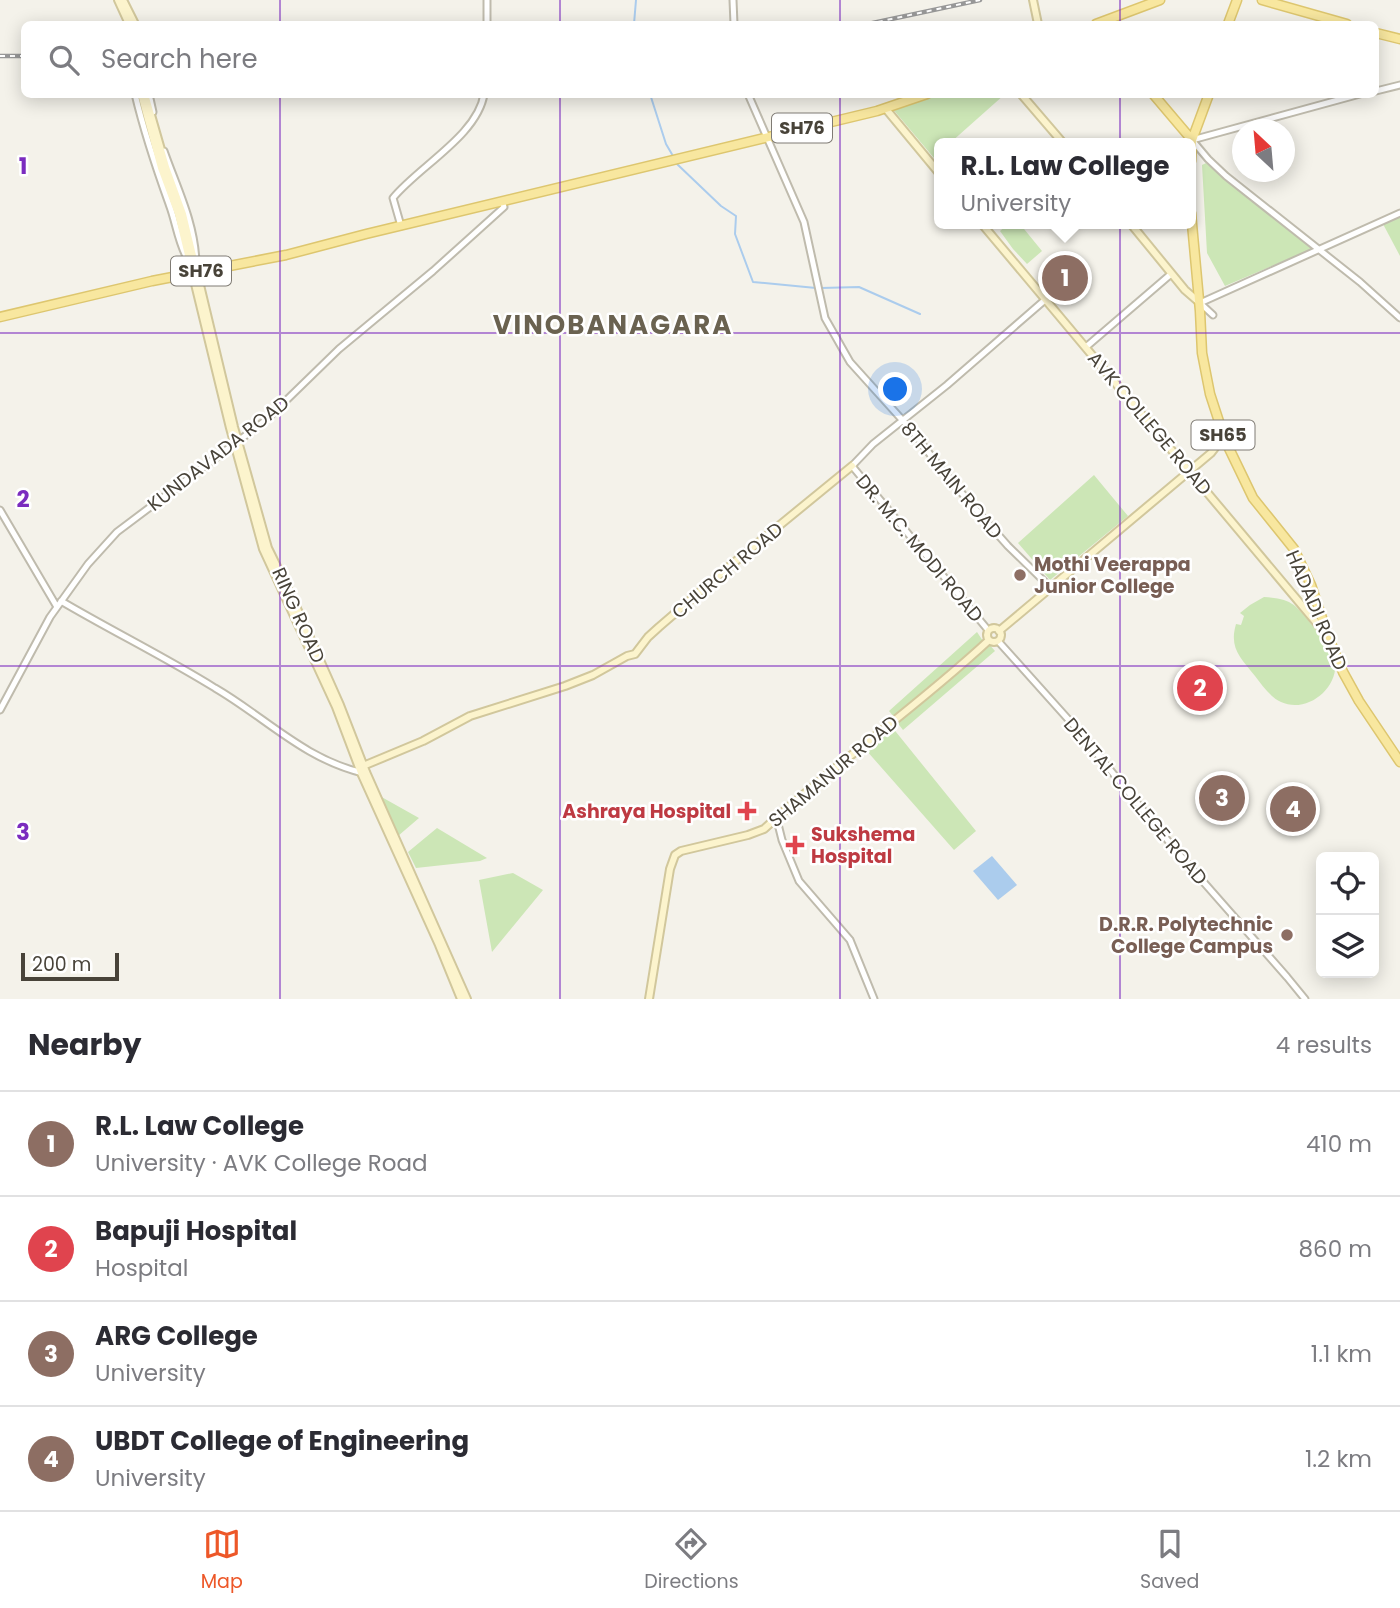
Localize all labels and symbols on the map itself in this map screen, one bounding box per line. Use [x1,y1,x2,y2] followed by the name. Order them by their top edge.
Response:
[772,113,832,142] road number: SH76
[1232,119,1295,182] north arrow
[19,150,27,182] text: 1
[1042,252,1088,304] pin: 1
[171,256,231,286] road number: SH76
[493,307,733,343] district label: VINOBANAGARA
[1081,346,1218,501] street label: AVK COLLEGE ROAD
[878,372,912,406] your location
[142,389,295,517] street label: KUNDAVADA ROAD
[895,416,1009,545] street label: 8TH MAIN ROAD
[1192,421,1254,450] road number: SH65
[850,469,990,628] street label: DR. M.C. MODI ROAD
[16,483,30,515] text: 2
[666,516,789,625] street label: CHURCH ROAD
[1279,546,1354,674] street label: HADADI ROAD
[1034,551,1191,600] place label: Mothi Veerappa Junior College
[265,563,332,667] street label: RING ROAD
[1012,567,1028,583] marker: Mothi Veerappa Junior College
[1177,662,1223,714] pin: 2
[763,709,904,834] street label: SHAMANUR ROAD
[1057,712,1214,891] street label: DENTAL COLLEGE ROAD
[1199,772,1245,824] pin: 3
[1270,783,1316,835] pin: 4
[562,798,731,825] place label: Ashraya Hospital
[737,801,757,821] marker: Ashraya Hospital
[16,816,30,848] text: 3
[811,821,915,870] place label: Sukshema Hospital
[785,835,805,855] marker: Sukshema Hospital
[1099,911,1273,960] place label: D.R.R. Polytechnic College Campus
[1279,927,1295,943] marker: D.R.R. Polytechnic College Campus
[21,950,119,982] scale bar

